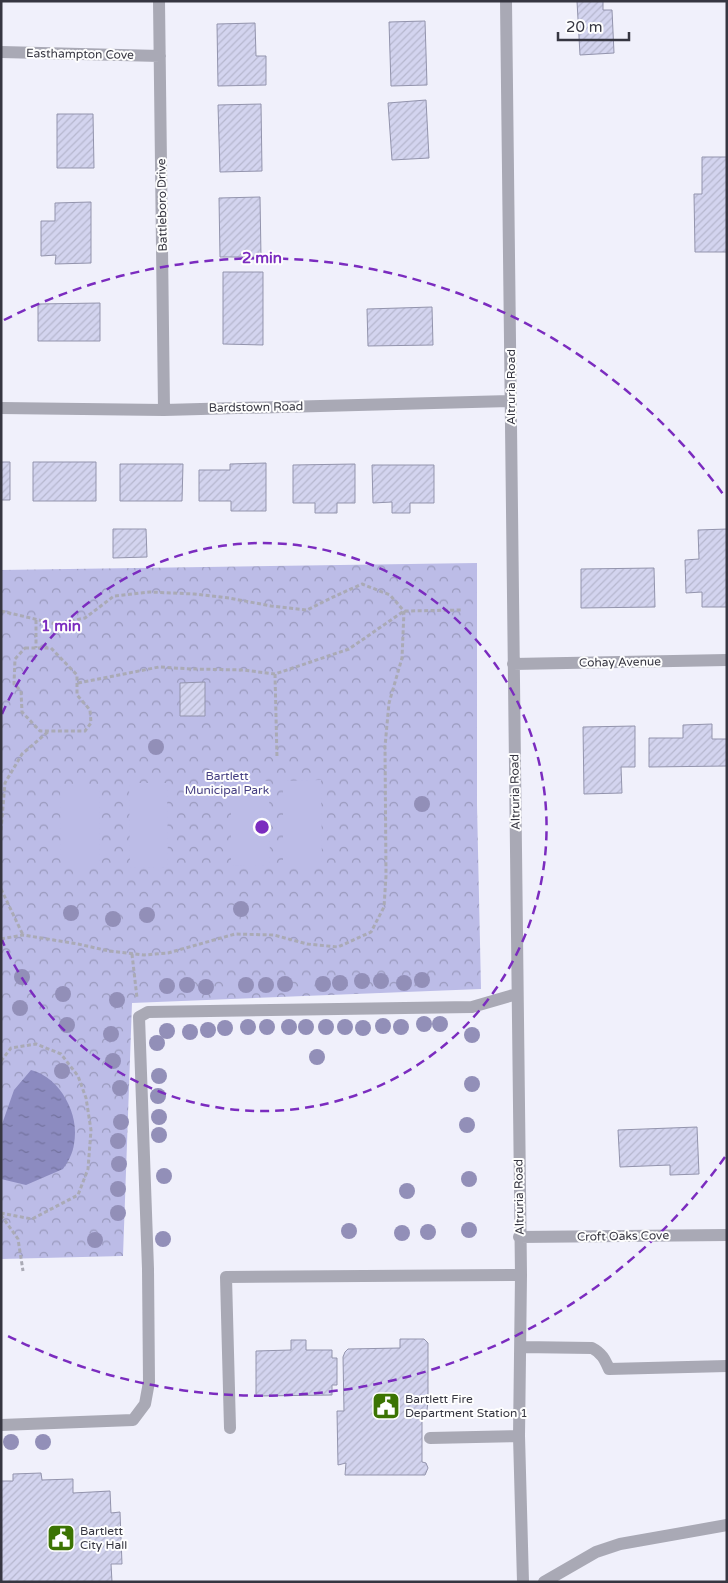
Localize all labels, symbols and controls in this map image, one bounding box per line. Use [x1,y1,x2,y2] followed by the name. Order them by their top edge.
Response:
[558,10,629,42] scale bar
[566,18,603,36] text: 20 m
[26,46,134,62] street label: Easthampton Cove
[154,158,170,252] street label: Battleboro Drive
[242,249,282,267] text: 2 min
[504,349,518,425] street label: Altruria Road
[209,399,303,415] street label: Bardstown Road
[41,617,81,635] text: 1 min
[579,654,661,670] street label: Cohay Avenue
[507,754,523,830] street label: Altruria Road
[185,769,270,797] park label: Bartlett Municipal Park
[253,818,271,836] centre of rings
[511,1159,527,1235] street label: Altruria Road
[577,1228,669,1244] street label: Croft Oaks Cove
[371,1391,401,1421] public building icon: Bartlett Fire Department Station 1
[405,1392,528,1420] place label: Bartlett Fire Department Station 1
[46,1523,76,1553] public building icon: Bartlett City Hall
[80,1524,127,1552] place label: Bartlett City Hall

